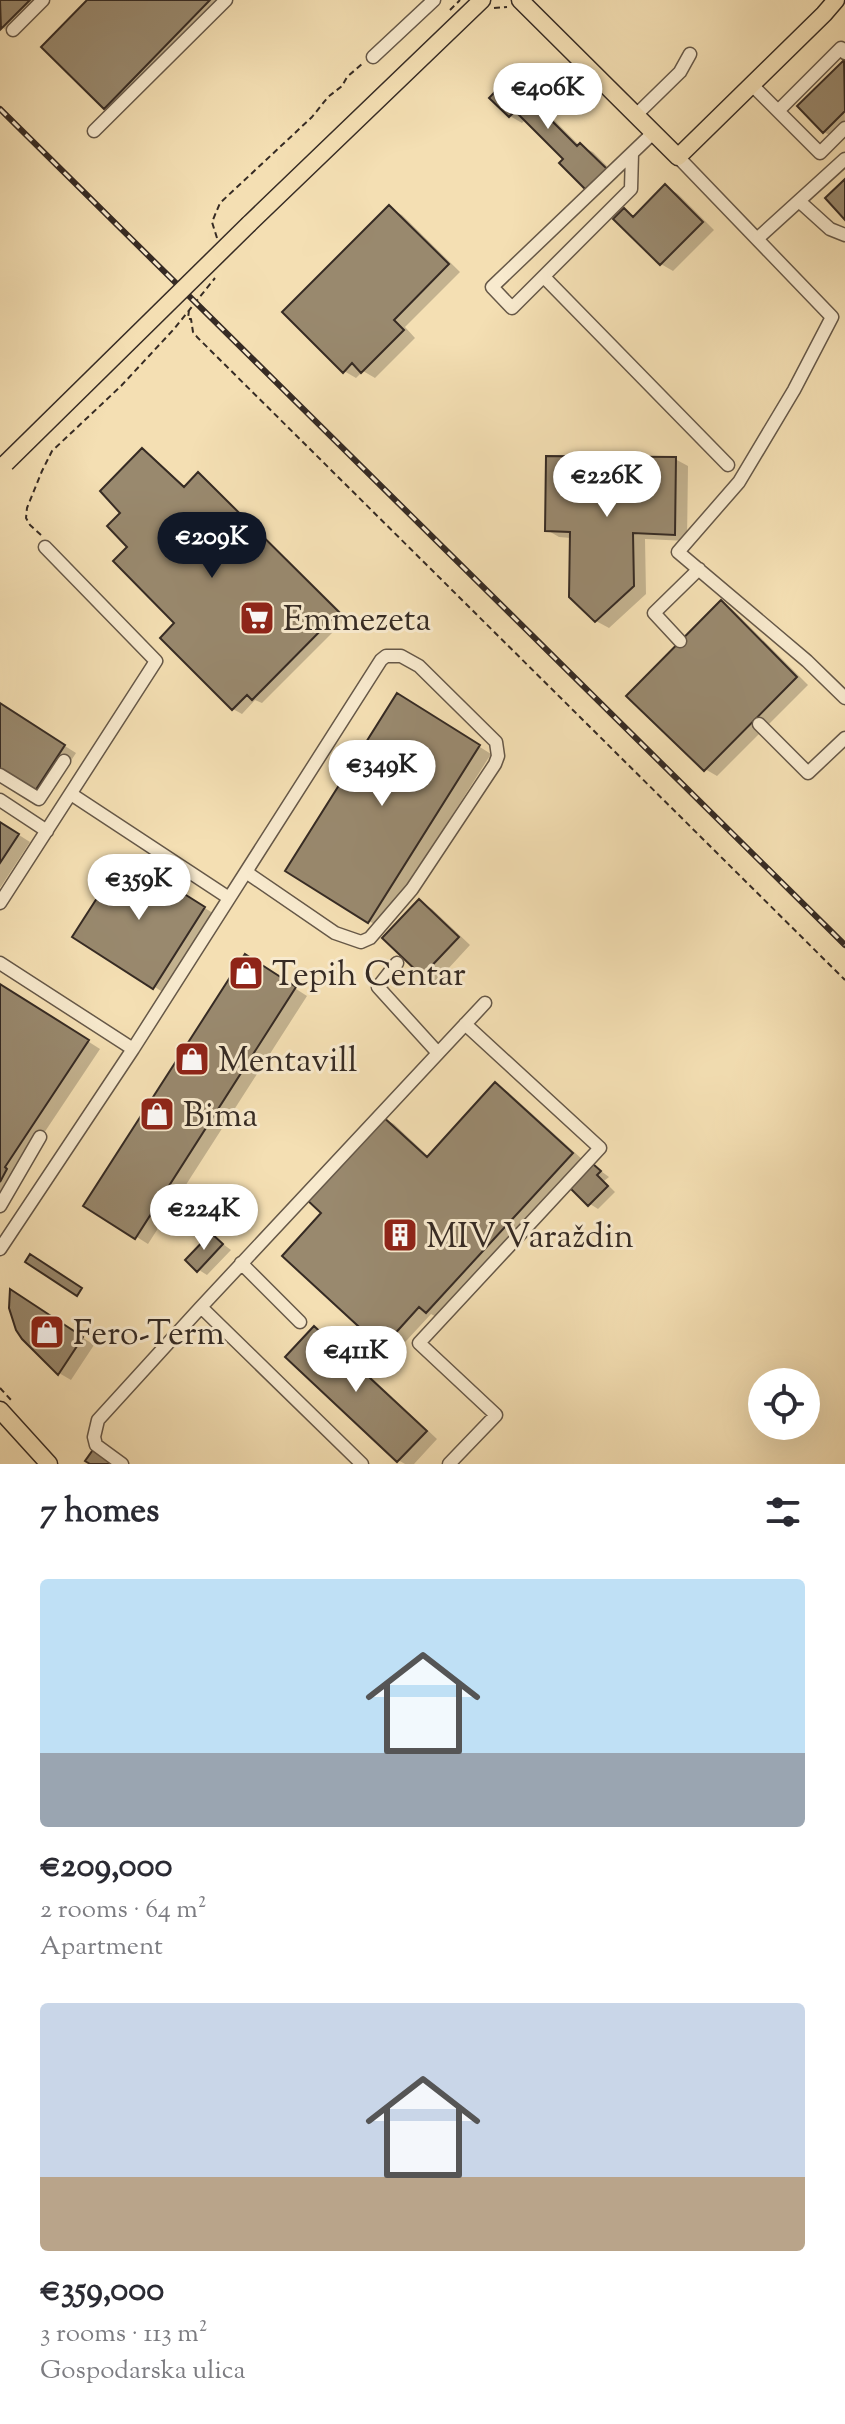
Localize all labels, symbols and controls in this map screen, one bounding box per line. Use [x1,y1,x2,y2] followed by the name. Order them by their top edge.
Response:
[492,63,604,131] pin: €406K
[511,70,585,107] text: €406K
[551,451,663,519] pin: €226K
[571,458,643,495] text: €226K
[156,512,268,580] pin: €209K
[175,519,249,556] text: €209K
[283,597,431,646] place label: Emmezeta
[238,599,276,637] supermarket icon: Emmezeta
[326,740,438,808] pin: €349K
[347,747,417,784] text: €349K
[83,854,195,922] pin: €359K
[106,861,172,898] text: €359K
[272,952,466,1001] place label: Tepih Centar
[227,954,265,992] shop icon: Tepih Centar
[218,1038,358,1087] place label: Mentavill
[173,1040,211,1078] shop icon: Mentavill
[183,1093,258,1142] place label: Bima
[138,1095,176,1133] shop icon: Bima
[148,1184,260,1252] pin: €224K
[168,1191,240,1228] text: €224K
[426,1214,634,1263] place label: MIV Varaždin
[381,1216,419,1254] building icon: MIV Varaždin
[73,1311,225,1360] place label: Fero-Term
[28,1313,66,1351] shop icon: Fero-Term
[300,1326,412,1394] pin: €411K
[324,1333,388,1370] text: €411K
[748,1368,820,1440] map controls
[748,1368,820,1440] button: locate
[40,1488,159,1537] text: 7 homes
[761,1490,805,1534] icon: filters
[351,1631,495,1775] icon: home
[40,1843,172,1892] text: €209,000
[40,1892,207,1929] text: 2 rooms · 64 m²
[40,1929,163,1966] text: Apartment
[351,2055,495,2199] icon: home
[40,2267,164,2316] text: €359,000
[40,2316,208,2353] text: 3 rooms · 113 m²
[40,2353,246,2390] text: Gospodarska ulica

